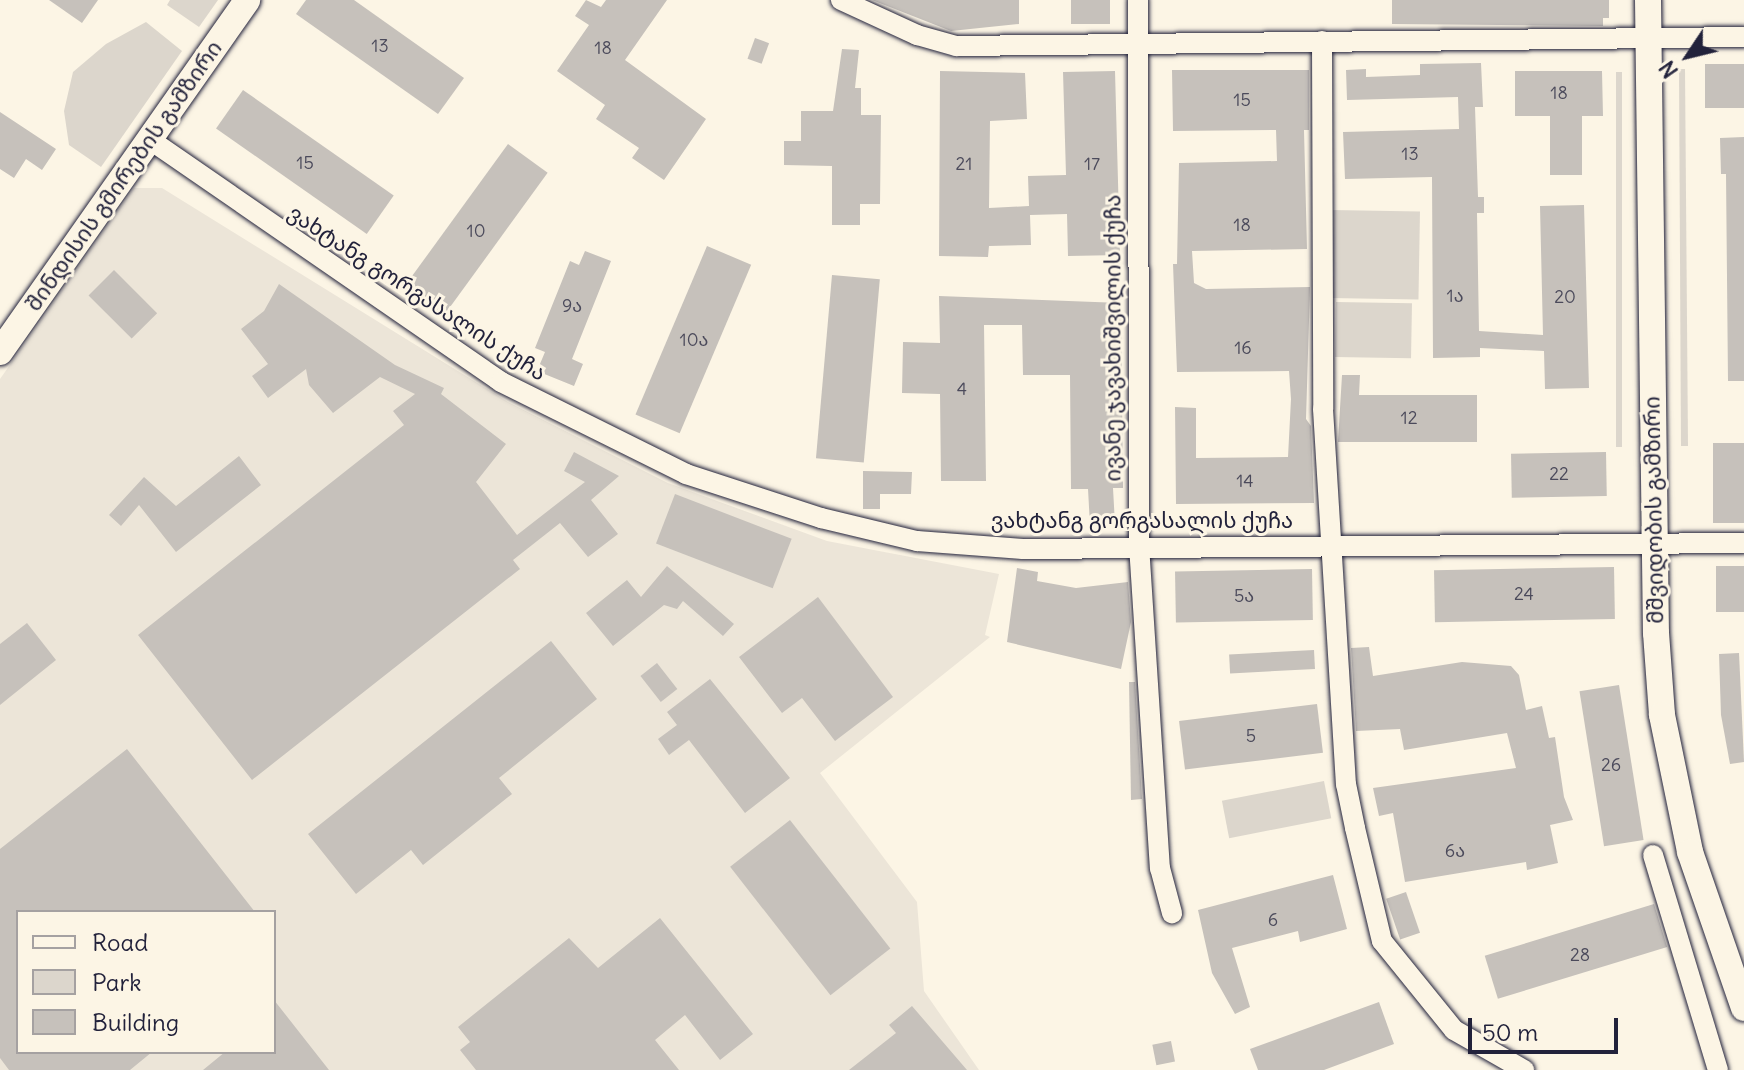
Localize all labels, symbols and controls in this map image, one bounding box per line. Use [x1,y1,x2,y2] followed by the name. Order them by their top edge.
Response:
[1648,16,1728,96] north arrow
[371,35,389,57] house number: 13
[20,36,228,316] street label: შინდისის გმირების გამზირი
[594,37,612,59] house number: 18
[1653,56,1684,84] text: N
[1550,82,1568,104] house number: 18
[1233,89,1251,111] house number: 15
[1401,143,1419,165] house number: 13
[296,152,314,174] house number: 15
[955,153,973,175] house number: 21
[1084,153,1100,175] house number: 17
[1100,194,1126,482] street label: ივანე ჯავახიშვილის ქუჩა
[283,200,551,386] street label: ვახტანგ გორგასალის ქუჩა
[1233,214,1251,236] house number: 18
[467,220,485,242] house number: 10
[1446,285,1464,307] house number: 1ა
[1554,286,1576,308] house number: 20
[562,295,582,317] house number: 9ა
[680,329,708,351] house number: 10ა
[1234,337,1252,359] house number: 16
[957,378,967,400] house number: 4
[1639,396,1669,624] street label: მშვიდობის გამზირი
[1400,407,1418,429] house number: 12
[1549,463,1569,485] house number: 22
[1236,470,1254,492] house number: 14
[991,508,1293,534] street label: ვახტანგ გორგასალის ქუჩა
[1514,583,1534,605] house number: 24
[1234,585,1254,607] house number: 5ა
[1246,725,1256,747] house number: 5
[1601,754,1621,776] house number: 26
[1445,840,1465,862] house number: 6ა
[1268,909,1278,931] house number: 6
[16,910,276,1054] legend
[92,927,148,957] text: Road
[1570,944,1590,966] house number: 28
[92,967,142,997] text: Park
[1472,1002,1622,1052] scale bar
[92,1007,179,1037] text: Building
[1482,1017,1538,1047] text: 50 m

